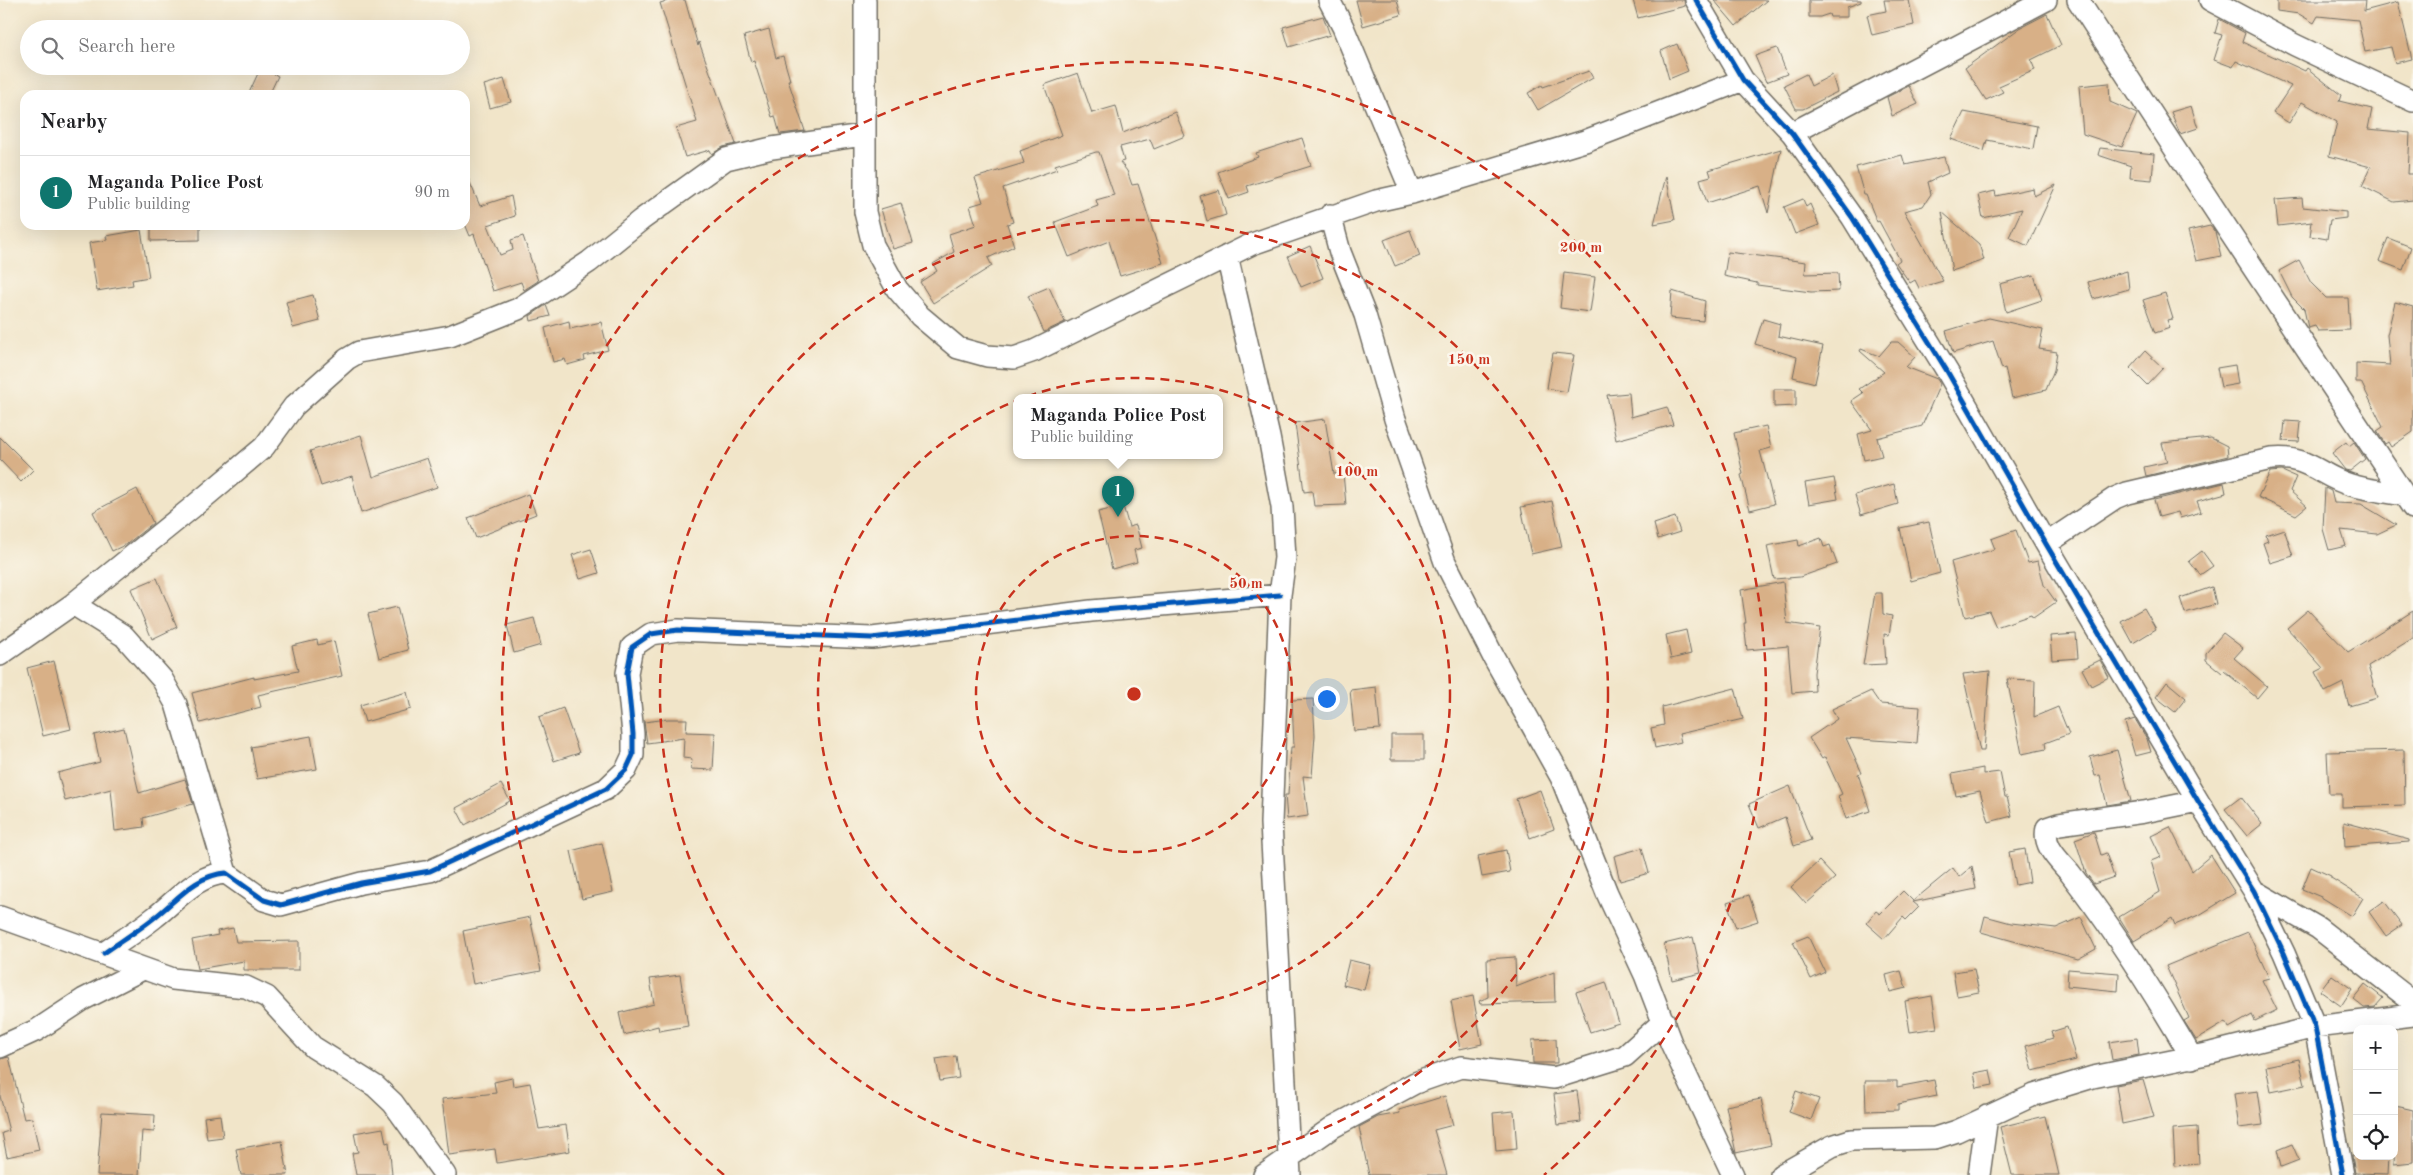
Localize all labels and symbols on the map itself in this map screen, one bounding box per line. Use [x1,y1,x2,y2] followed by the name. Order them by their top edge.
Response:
[1560,241,1602,256] text: 200 m
[1448,353,1490,368] text: 150 m
[1336,465,1378,480] text: 100 m
[1102,476,1134,517] pin: 1
[1229,577,1263,592] text: 50 m
[1125,685,1143,703] centre of rings
[1314,686,1340,712] your location

